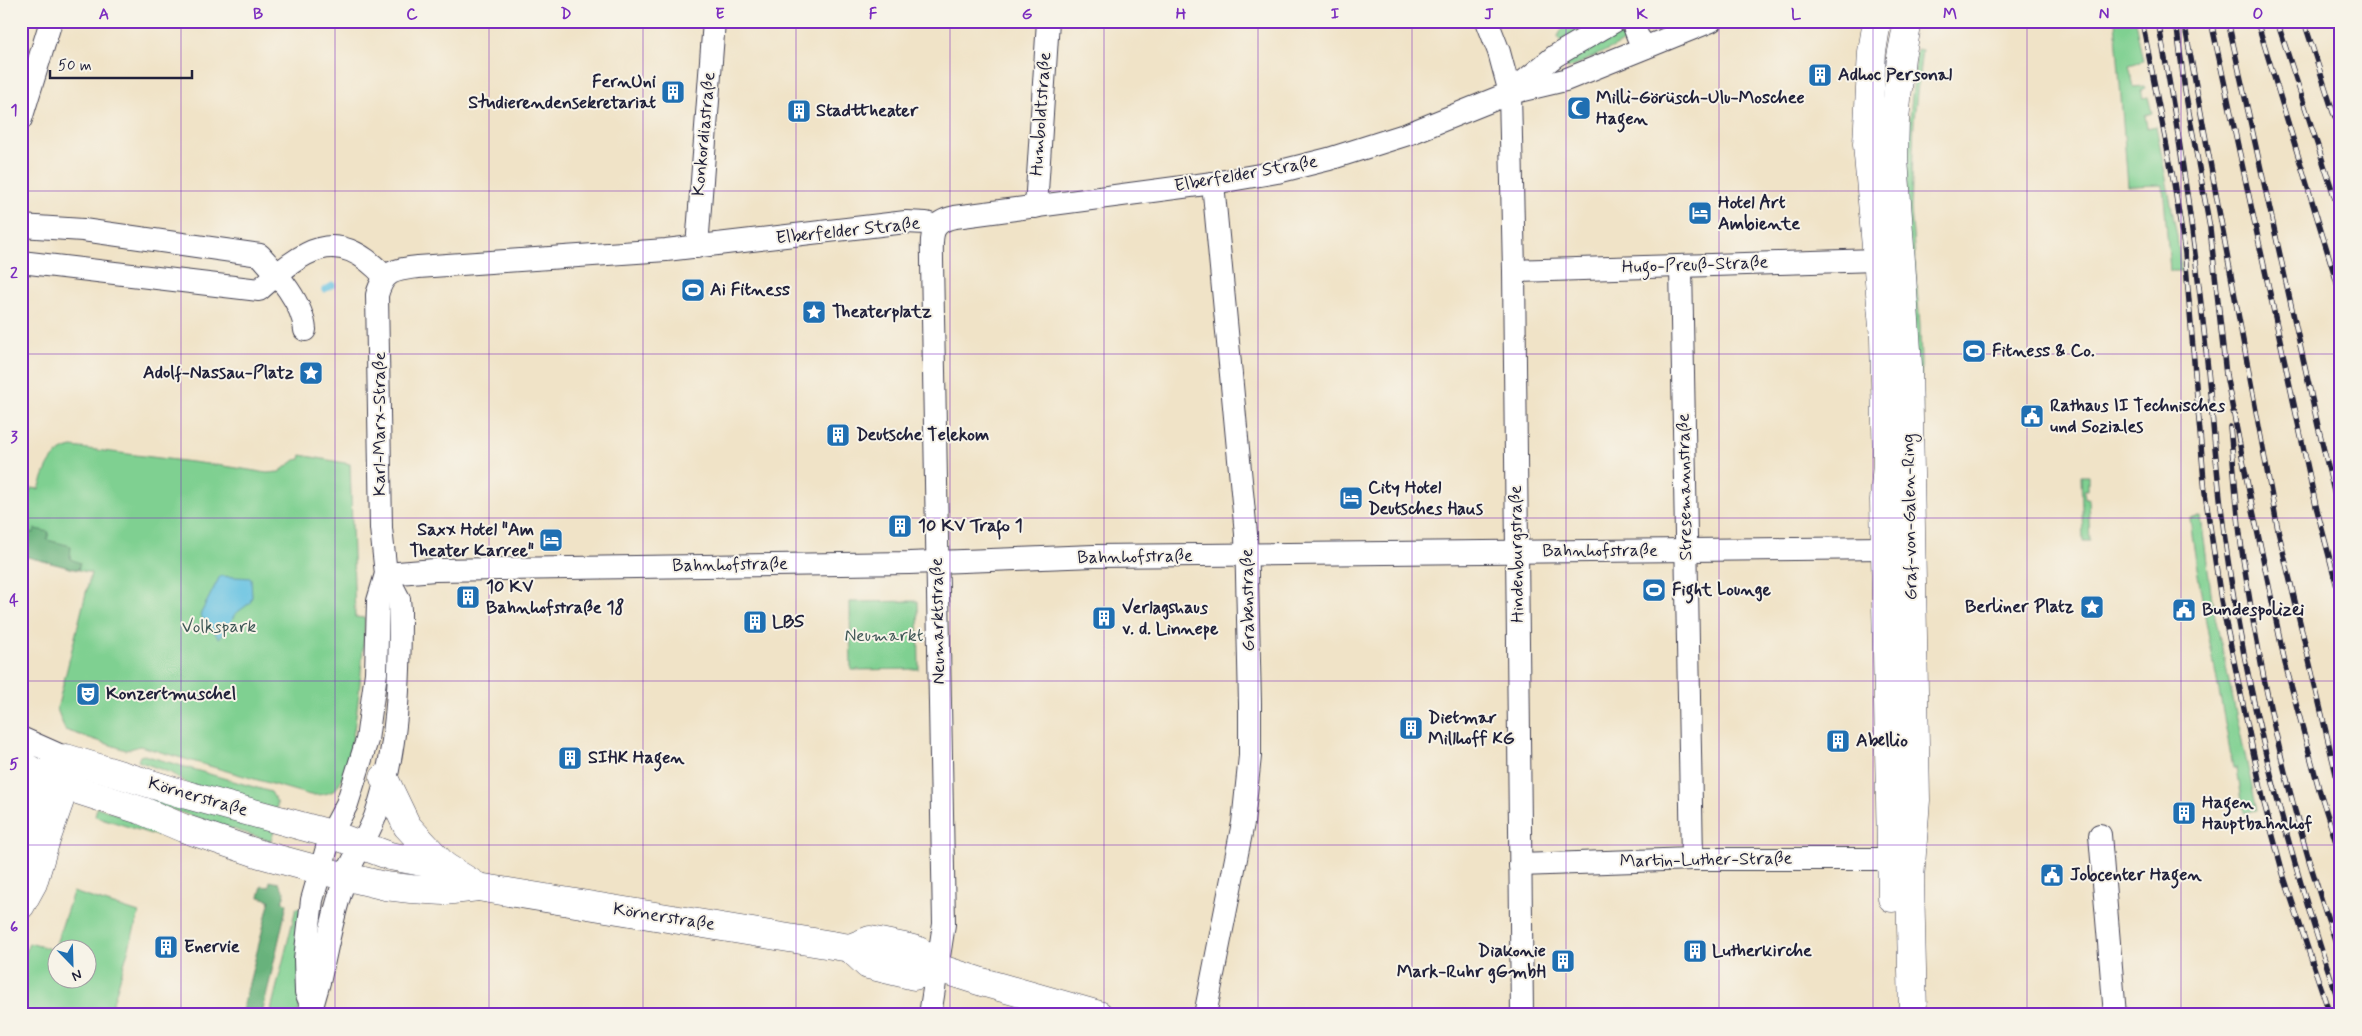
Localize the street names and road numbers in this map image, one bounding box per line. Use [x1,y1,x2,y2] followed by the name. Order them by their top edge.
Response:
[1025,51,1057,177] street label: Humboldtstraße
[687,71,721,197] street label: Konkordiastraße
[1173,150,1319,198] street label: Elberfelder Straße
[775,211,921,250] street label: Elberfelder Straße
[1621,250,1769,282] street label: Hugo-Preuß-Straße
[368,352,392,496] street label: Karl-Marx-Straße
[1672,413,1698,561] street label: Stresemannstraße
[1897,433,1924,601] street label: Graf-von-Galen-Ring
[1504,485,1530,623] street label: Hindenburgstraße
[1542,539,1658,563] street label: Bahnhofstraße
[1077,544,1193,570] street label: Bahnhofstraße
[1235,548,1261,652] street label: Grabenstraße
[672,552,788,578] street label: Bahnhofstraße
[925,557,951,685] street label: Neumarktstraße
[145,771,251,823] street label: Körnerstraße
[1619,846,1793,874] street label: Martin-Luther-Straße
[611,897,717,937] street label: Körnerstraße

